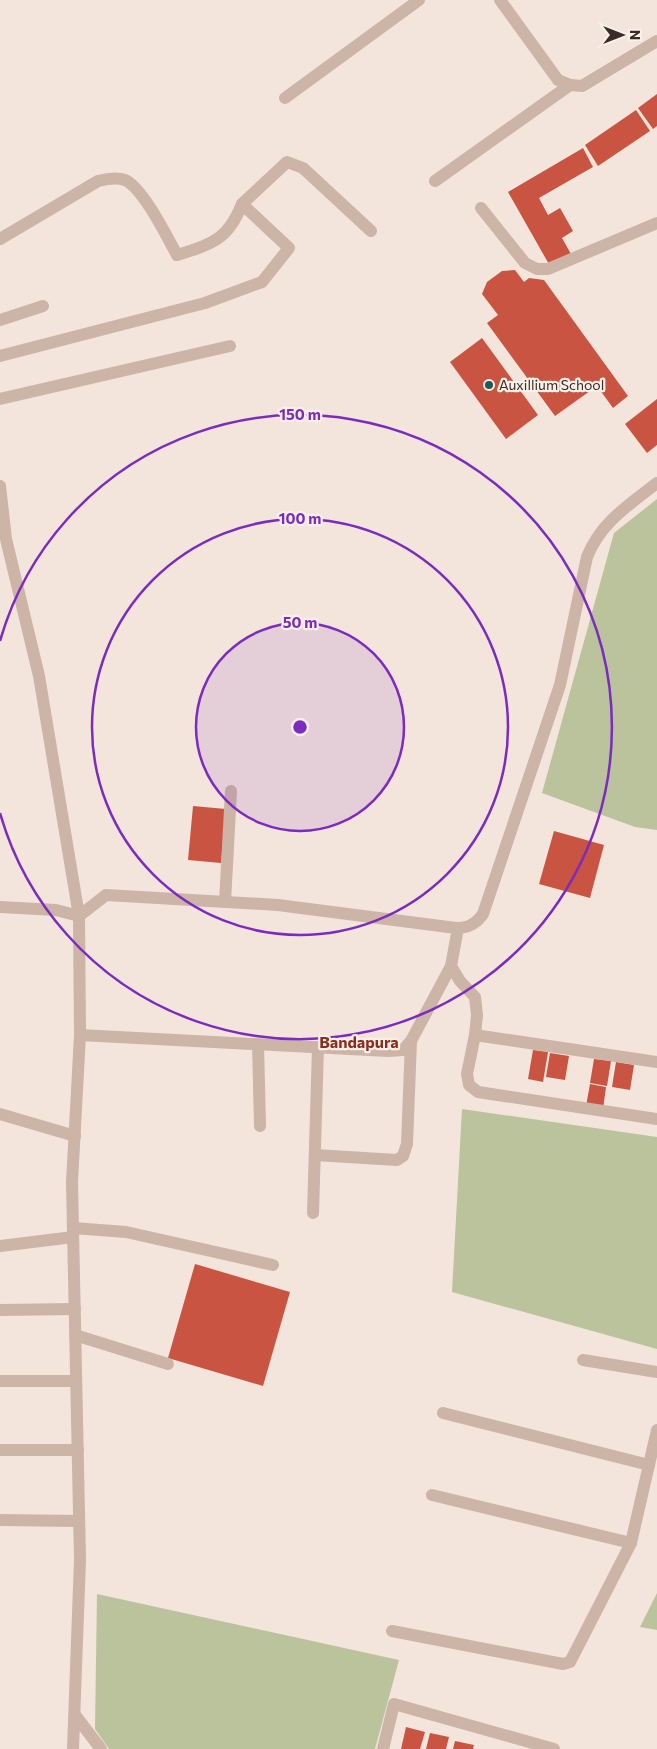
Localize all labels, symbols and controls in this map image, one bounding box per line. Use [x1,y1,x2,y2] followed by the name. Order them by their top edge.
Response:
[597,10,647,60] north arrow
[627,30,644,40] text: N
[499,376,604,393] place label: Auxillium School
[483,379,495,391] marker: Auxillium School
[279,405,321,423] text: 150 m
[279,509,321,527] text: 100 m
[283,613,317,631] text: 50 m
[291,718,309,736] centre of rings
[319,1032,399,1051] district label: Bandapura

